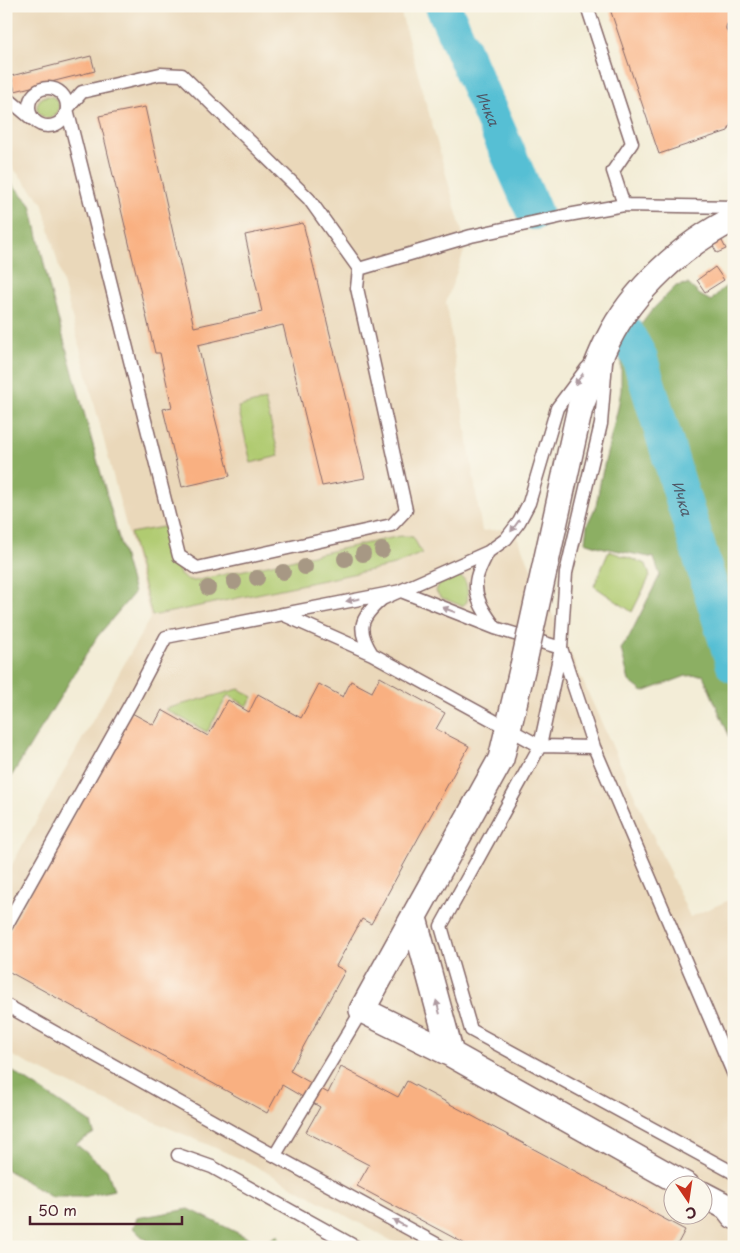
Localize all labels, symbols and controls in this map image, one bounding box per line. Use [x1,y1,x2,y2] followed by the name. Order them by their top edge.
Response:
[472,88,505,130] water label: Ичка
[574,372,584,386] one-way arrow
[667,478,698,519] water label: Ичка
[510,519,520,533] one-way arrow
[345,597,361,605] one-way arrow
[442,606,457,613] one-way arrow
[434,1000,442,1015] one-way arrow
[662,1176,712,1226] north arrow
[30,1193,182,1225] scale bar
[38,1198,77,1221] text: 50 m
[684,1202,699,1225] text: С
[392,1219,406,1227] one-way arrow

